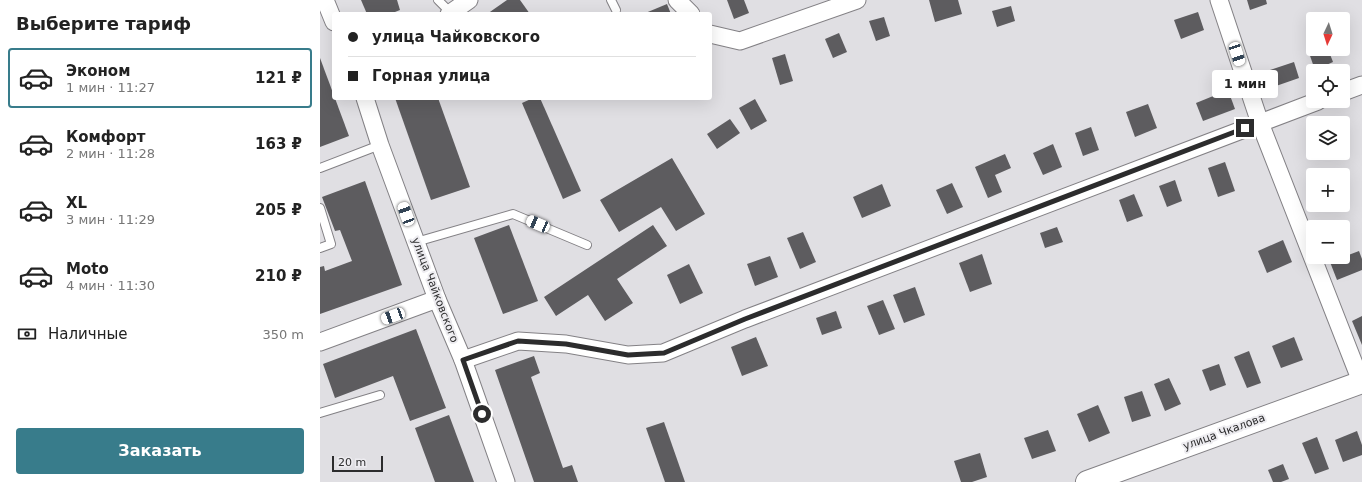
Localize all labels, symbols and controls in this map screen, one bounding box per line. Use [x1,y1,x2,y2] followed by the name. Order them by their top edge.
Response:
[1306,12,1350,56] north arrow
[1306,12,1350,264] map controls
[16,13,191,34] text: Выберите тариф
[372,28,540,46] text: улица Чайковского
[1228,41,1246,67] car
[18,60,54,96] icon: car
[66,62,130,80] text: Эконом
[1306,64,1350,108] button: locate
[372,67,490,85] text: Горная улица
[255,69,302,87] text: 121 ₽
[1212,70,1278,98] callout: 1 мин
[1224,76,1266,91] text: 1 мин
[66,80,155,95] text: 1 мин · 11:27
[1306,116,1350,160] button: layers
[1236,119,1254,137] route end
[18,126,54,162] icon: car
[66,128,145,146] text: Комфорт
[255,135,302,153] text: 163 ₽
[66,146,155,161] text: 2 мин · 11:28
[1306,168,1350,212] button: +
[18,192,54,228] icon: car
[66,194,87,212] text: XL
[255,201,302,219] text: 205 ₽
[396,201,416,227] car
[66,212,155,227] text: 3 мин · 11:29
[525,214,551,234] car
[1306,220,1350,264] button: −
[409,236,461,345] street label: улица Чайковского
[18,258,54,294] icon: car
[66,260,109,278] text: Moto
[255,267,302,285] text: 210 ₽
[66,278,155,293] text: 4 мин · 11:30
[380,306,406,326] car
[16,323,38,345] icon: cash
[48,325,128,343] text: Наличные
[262,327,304,342] text: 350 m
[473,405,491,423] route start
[1181,411,1267,453] street label: улица Чкалова
[16,428,304,474] button: Заказать
[332,454,383,473] scale bar
[338,456,366,469] text: 20 m

